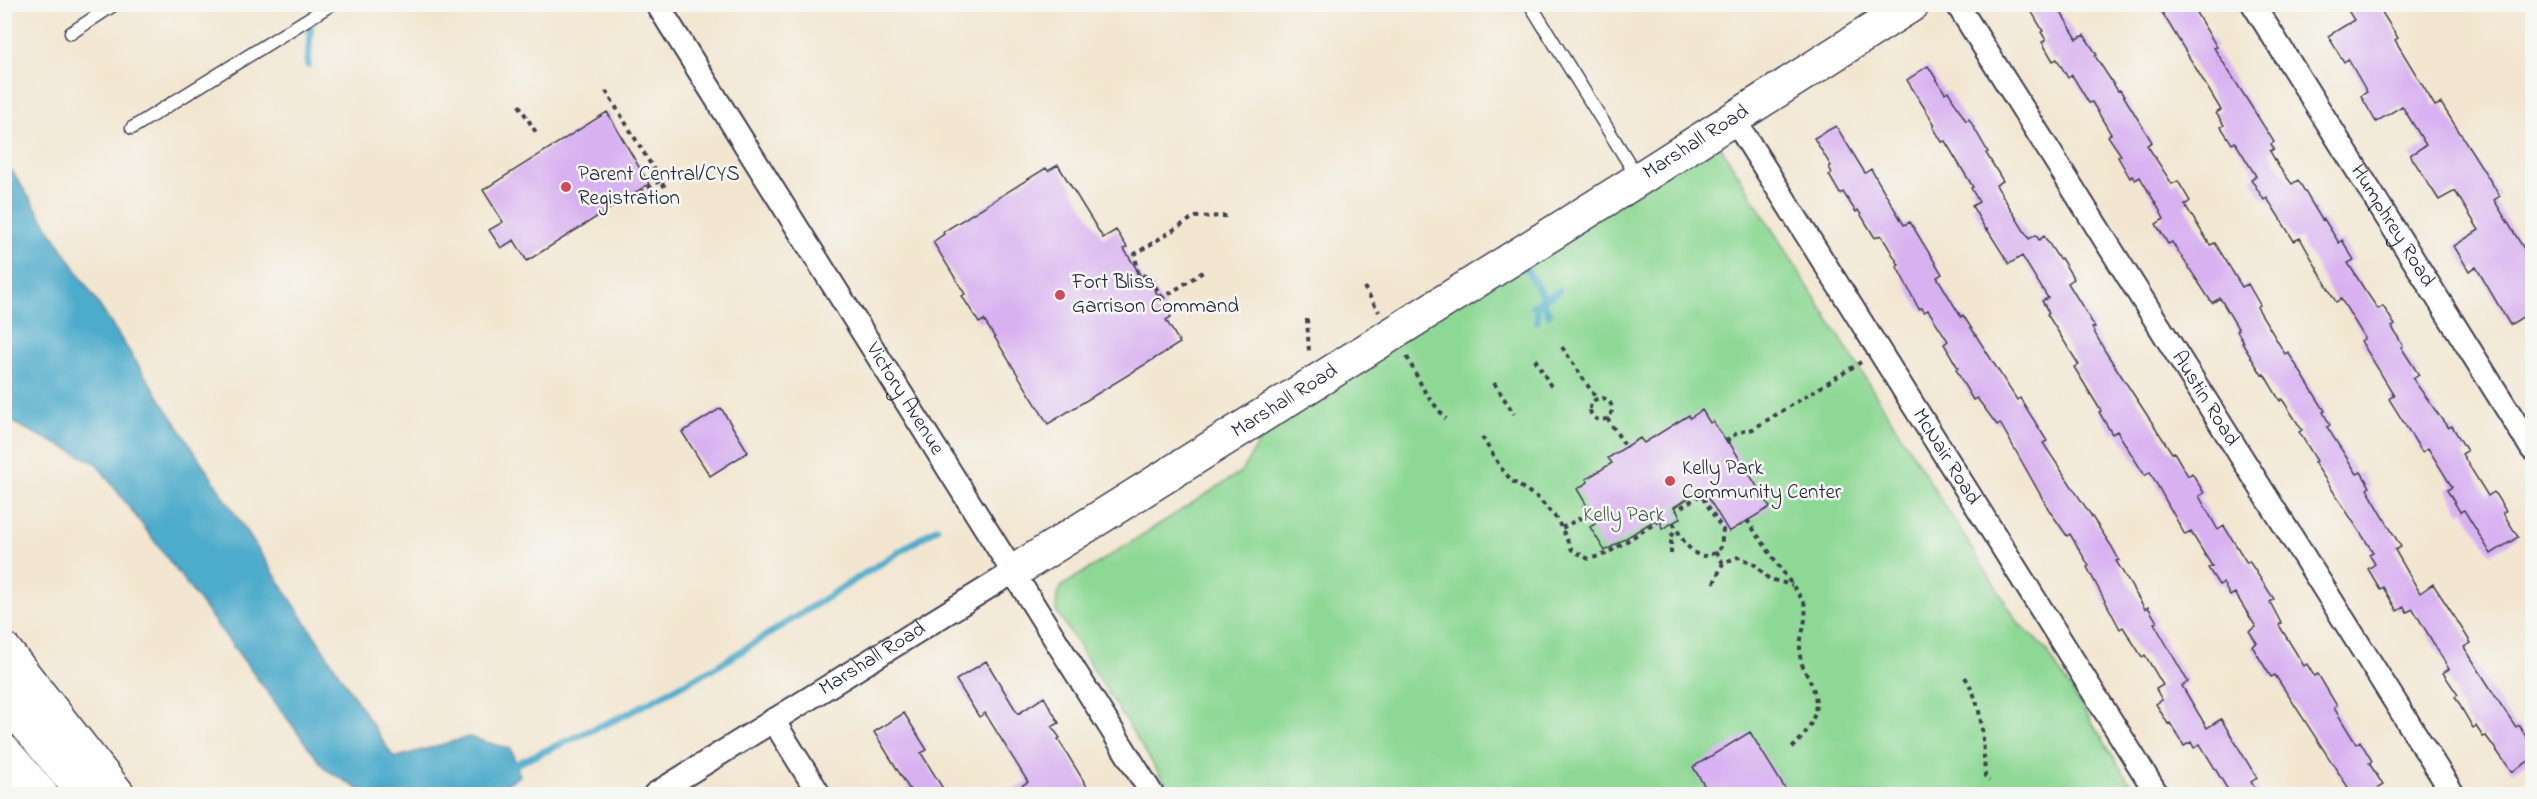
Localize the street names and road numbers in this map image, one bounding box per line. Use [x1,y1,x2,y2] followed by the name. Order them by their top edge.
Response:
[1637,97,1755,188] street label: Marshall Road
[2342,159,2442,293] street label: Humphrey Road
[857,336,952,462] street label: Victory Avenue
[2163,345,2246,452] street label: Austin Road
[1226,356,1344,446] street label: Marshall Road
[1904,403,1988,511] street label: McNair Road
[813,614,932,704] street label: Marshall Road

